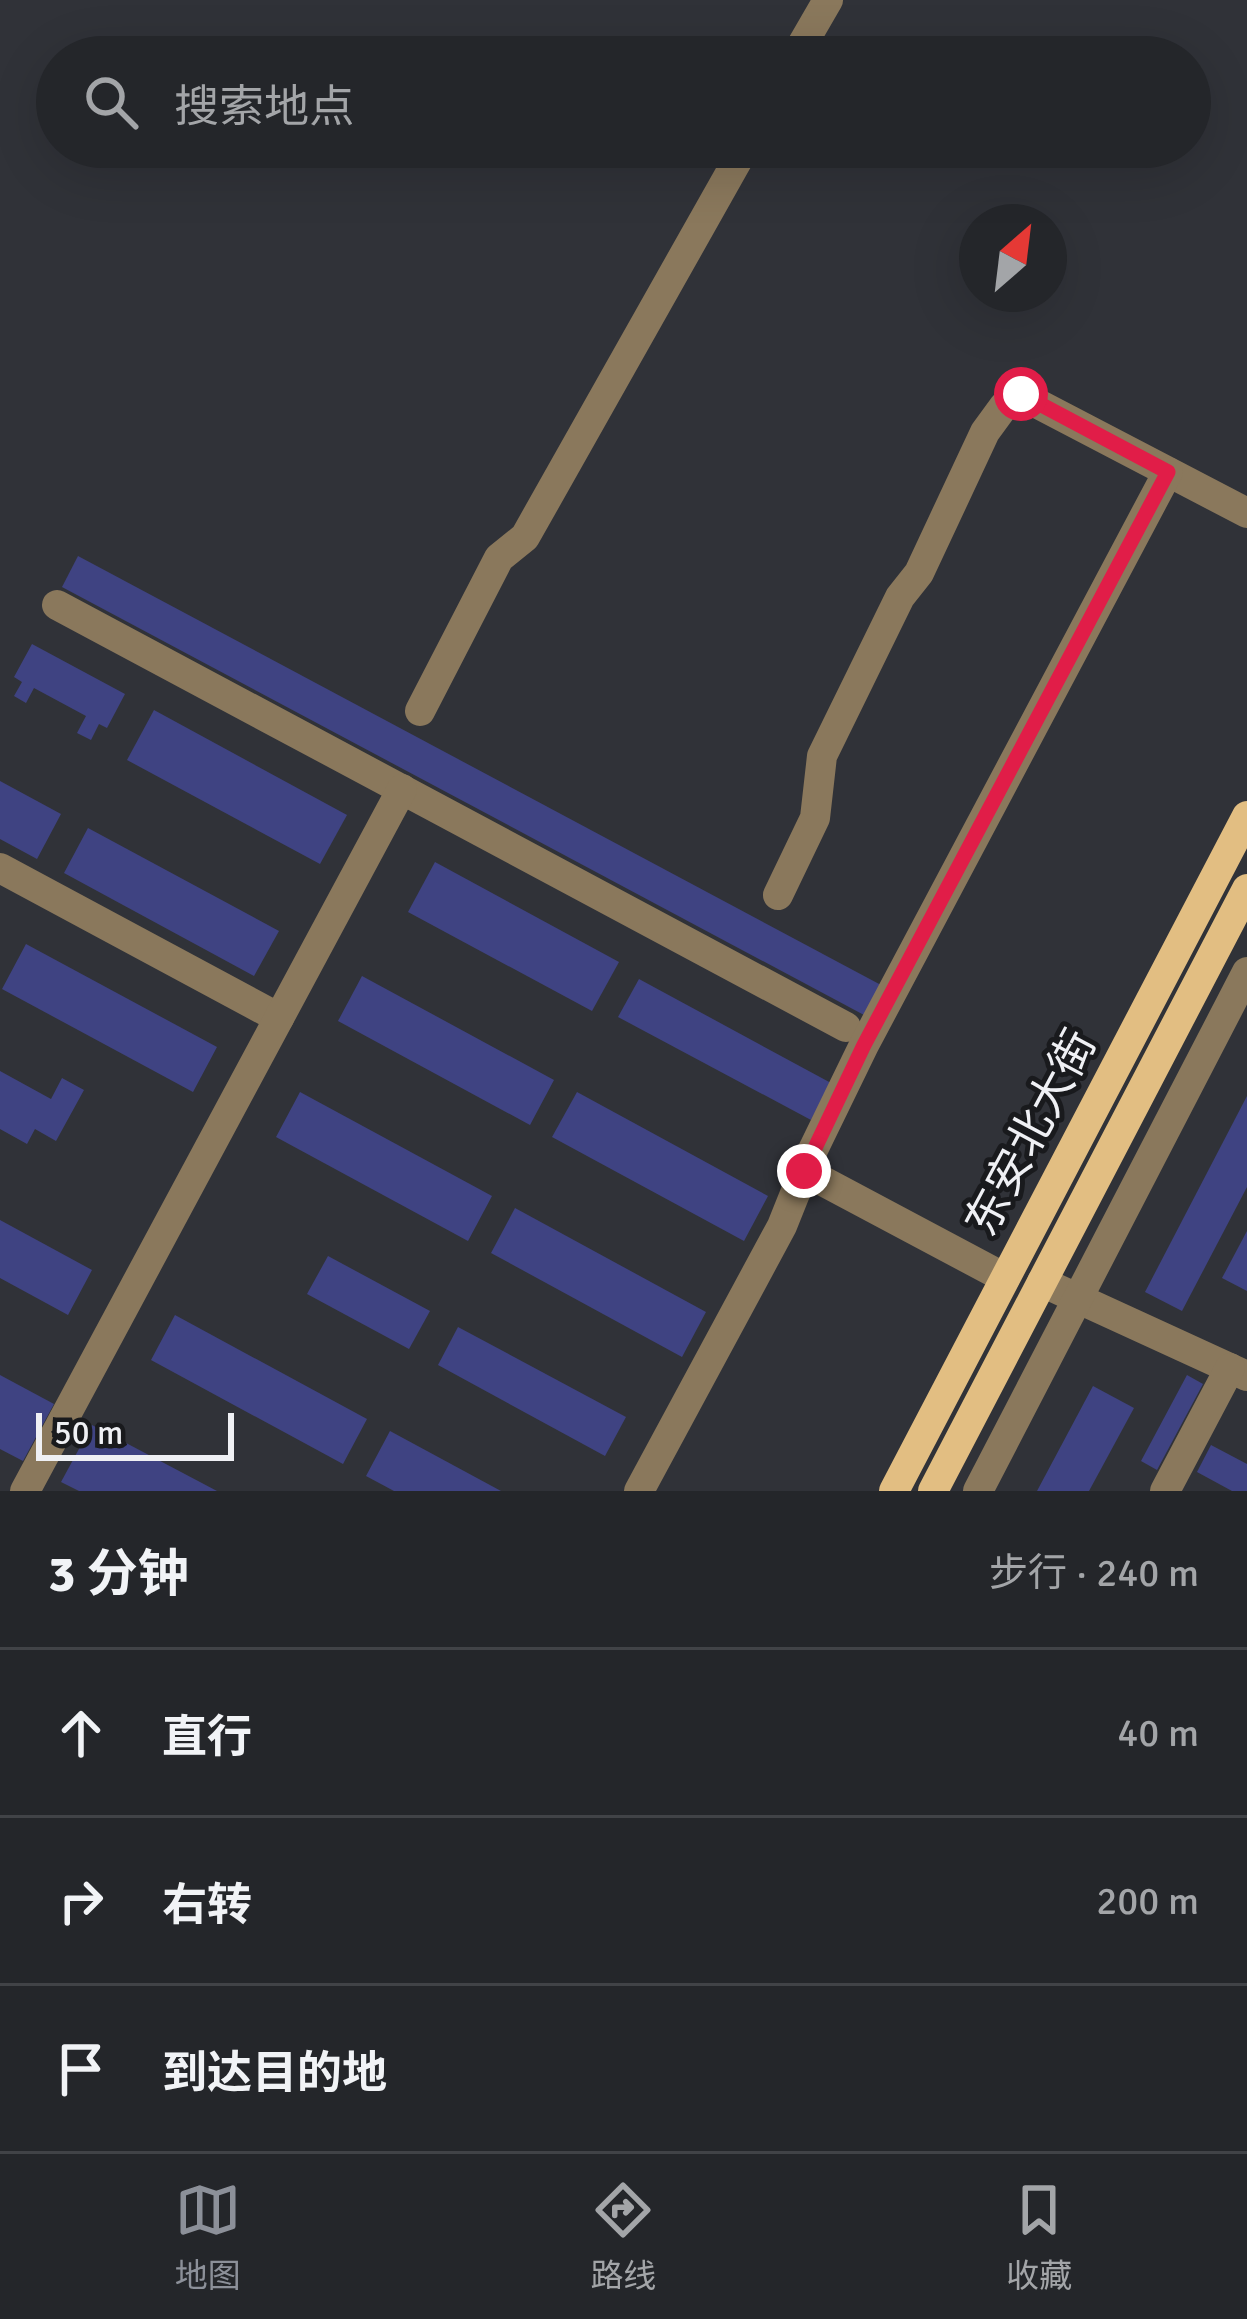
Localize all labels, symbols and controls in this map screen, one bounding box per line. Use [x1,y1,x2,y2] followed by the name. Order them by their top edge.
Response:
[36,36,1211,168] search box
[78,69,144,135] icon: search
[174,80,354,135] text: 搜索地点
[959,204,1067,312] north arrow
[994,367,1048,421] route start
[954,1021,1108,1245] street label: 东安北大街
[777,1144,831,1198] route end
[36,1407,234,1460] scale bar
[54,1413,123,1454] text: 50 m
[48,1543,189,1606] text: 3 分钟
[989,1549,1199,1597] text: 步行 · 240 m
[48,1700,114,1766] icon: ahead
[1117,1709,1199,1757] text: 40 m
[162,1710,252,1765] text: 直行
[48,1868,114,1934] icon: right
[1096,1877,1199,1925] text: 200 m
[162,1878,252,1933] text: 右转
[48,2036,114,2102] icon: arrive
[162,2046,387,2101] text: 到达目的地
[175,2177,241,2297] tab: 地图
[590,2177,656,2297] tab: 路线
[1006,2177,1072,2297] tab: 收藏

